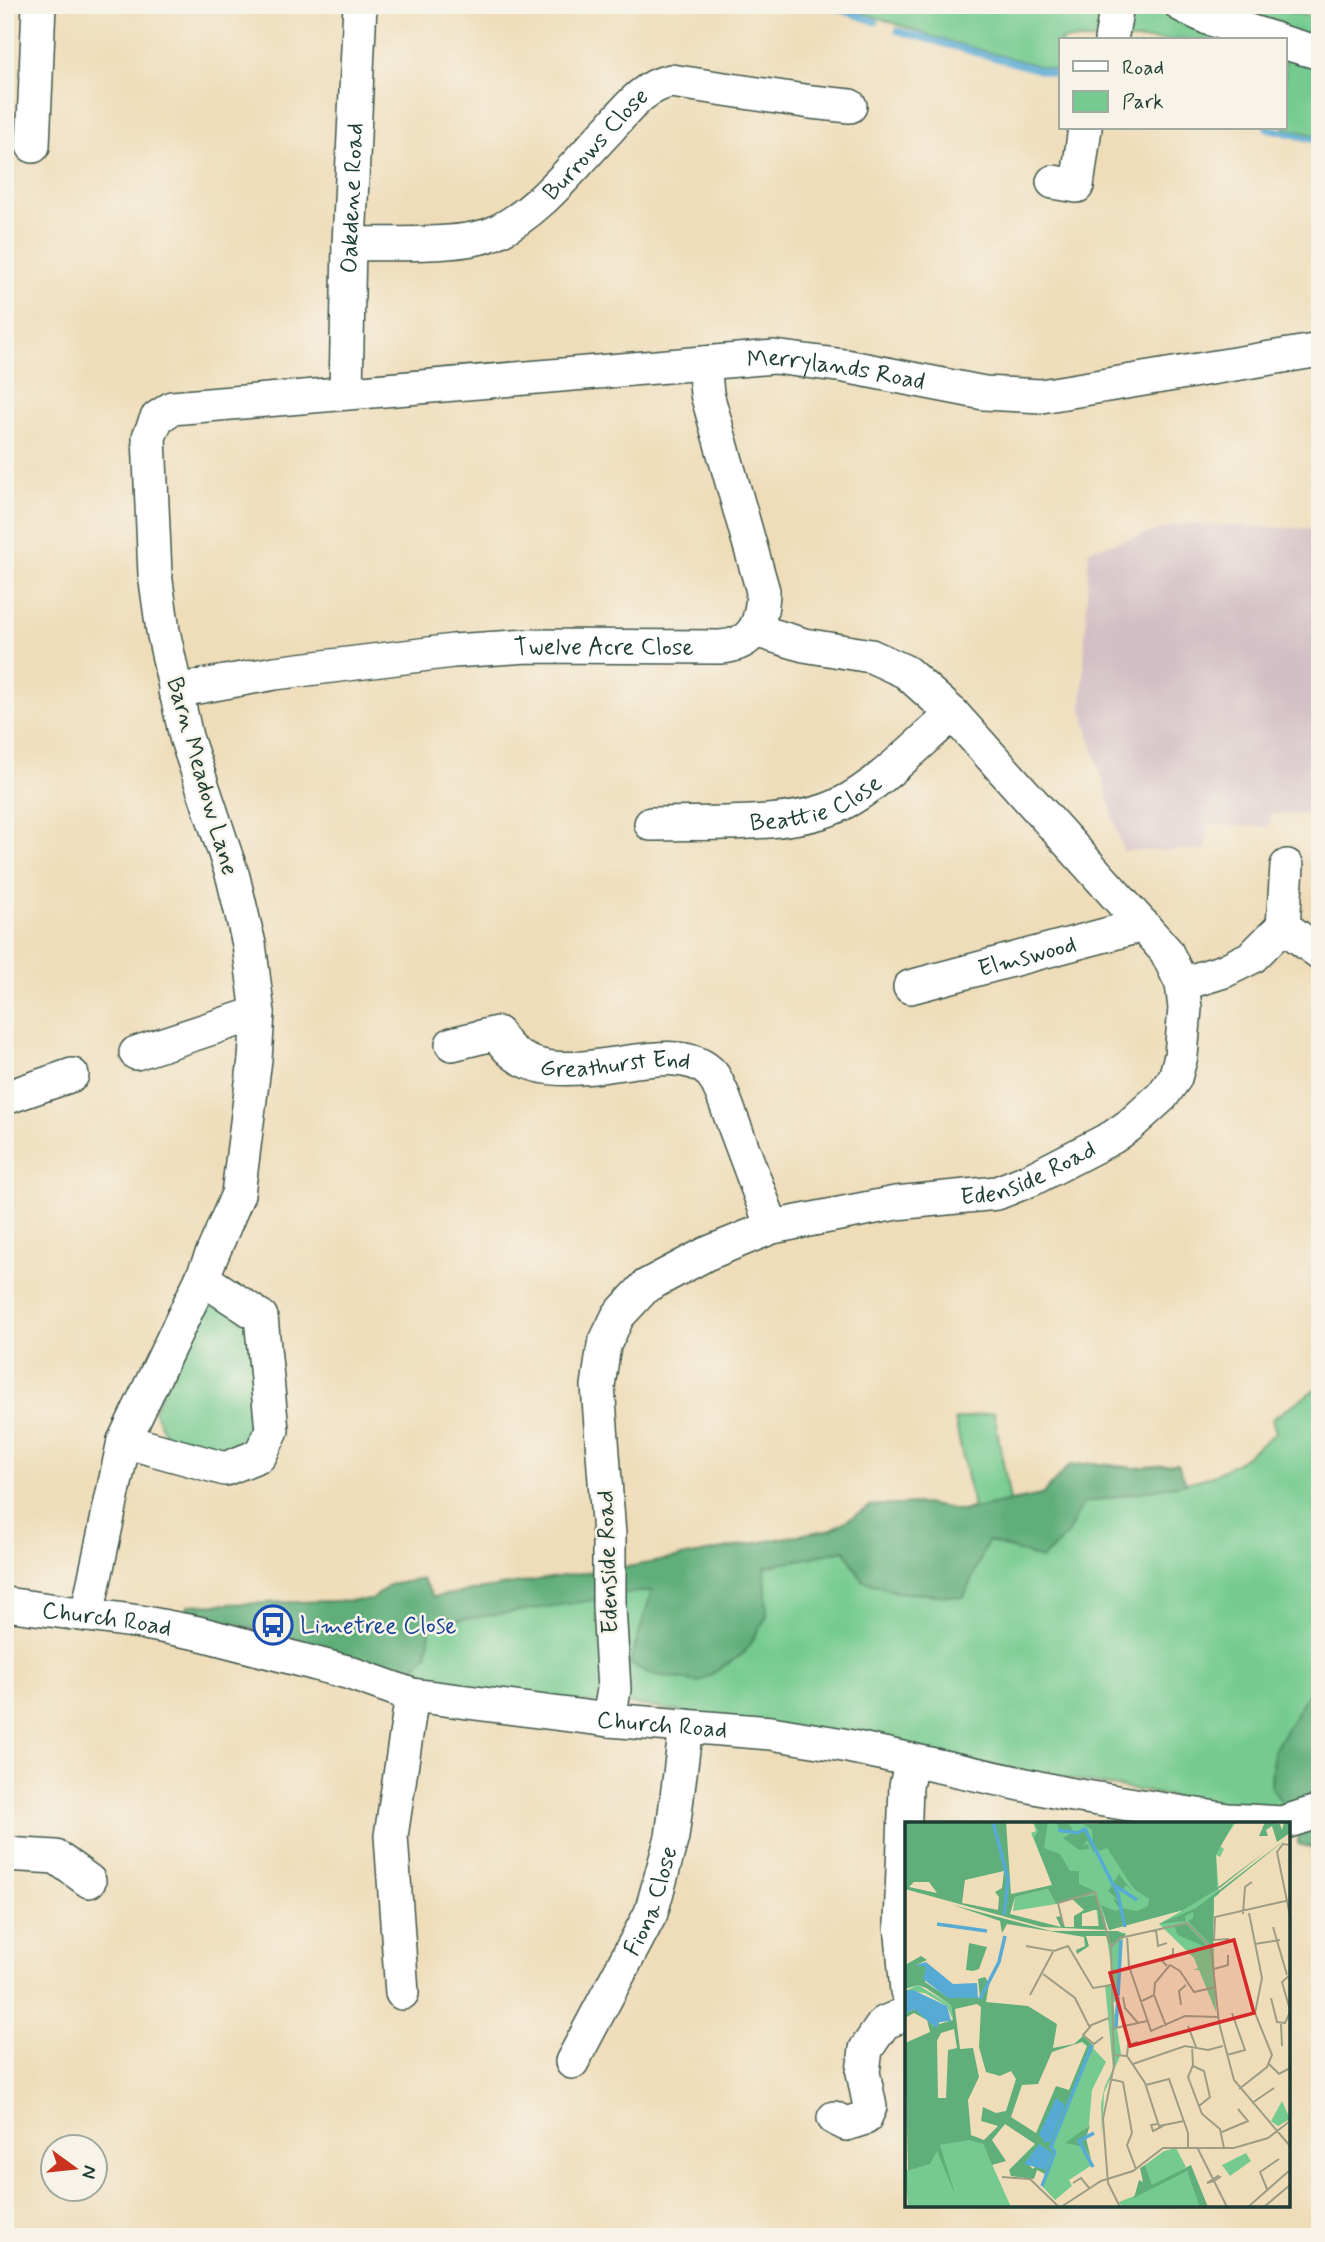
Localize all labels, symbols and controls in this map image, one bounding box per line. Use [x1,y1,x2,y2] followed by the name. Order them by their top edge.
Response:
[1059,38,1286,130] legend
[1122,54,1164,82] text: Road
[537,81,655,208] street label: Burrows Close
[1122,88,1164,116] text: Park
[334,122,372,274] street label: Oakdene Road
[746,343,927,398] street label: Merrylands Road
[513,632,694,664] street label: Twelve Acre Close
[158,674,245,879] street label: Barn Meadow Lane
[749,768,889,839] street label: Beattie Close
[975,929,1080,985] street label: Elmswood
[538,1044,693,1086] street label: Greathurst End
[959,1135,1102,1214] street label: Edenside Road
[590,1490,626,1634] street label: Edenside Road
[40,1595,174,1645] street label: Church Road
[252,1604,294,1646] bus stop icon: Limetree Close
[300,1611,457,1642] place label: Limetree Close
[595,1705,728,1746] street label: Church Road
[905,1822,1290,2207] inset map
[617,1843,686,1962] street label: Fiona Close
[38,2134,108,2204] north arrow
[75,2163,103,2181] text: N

